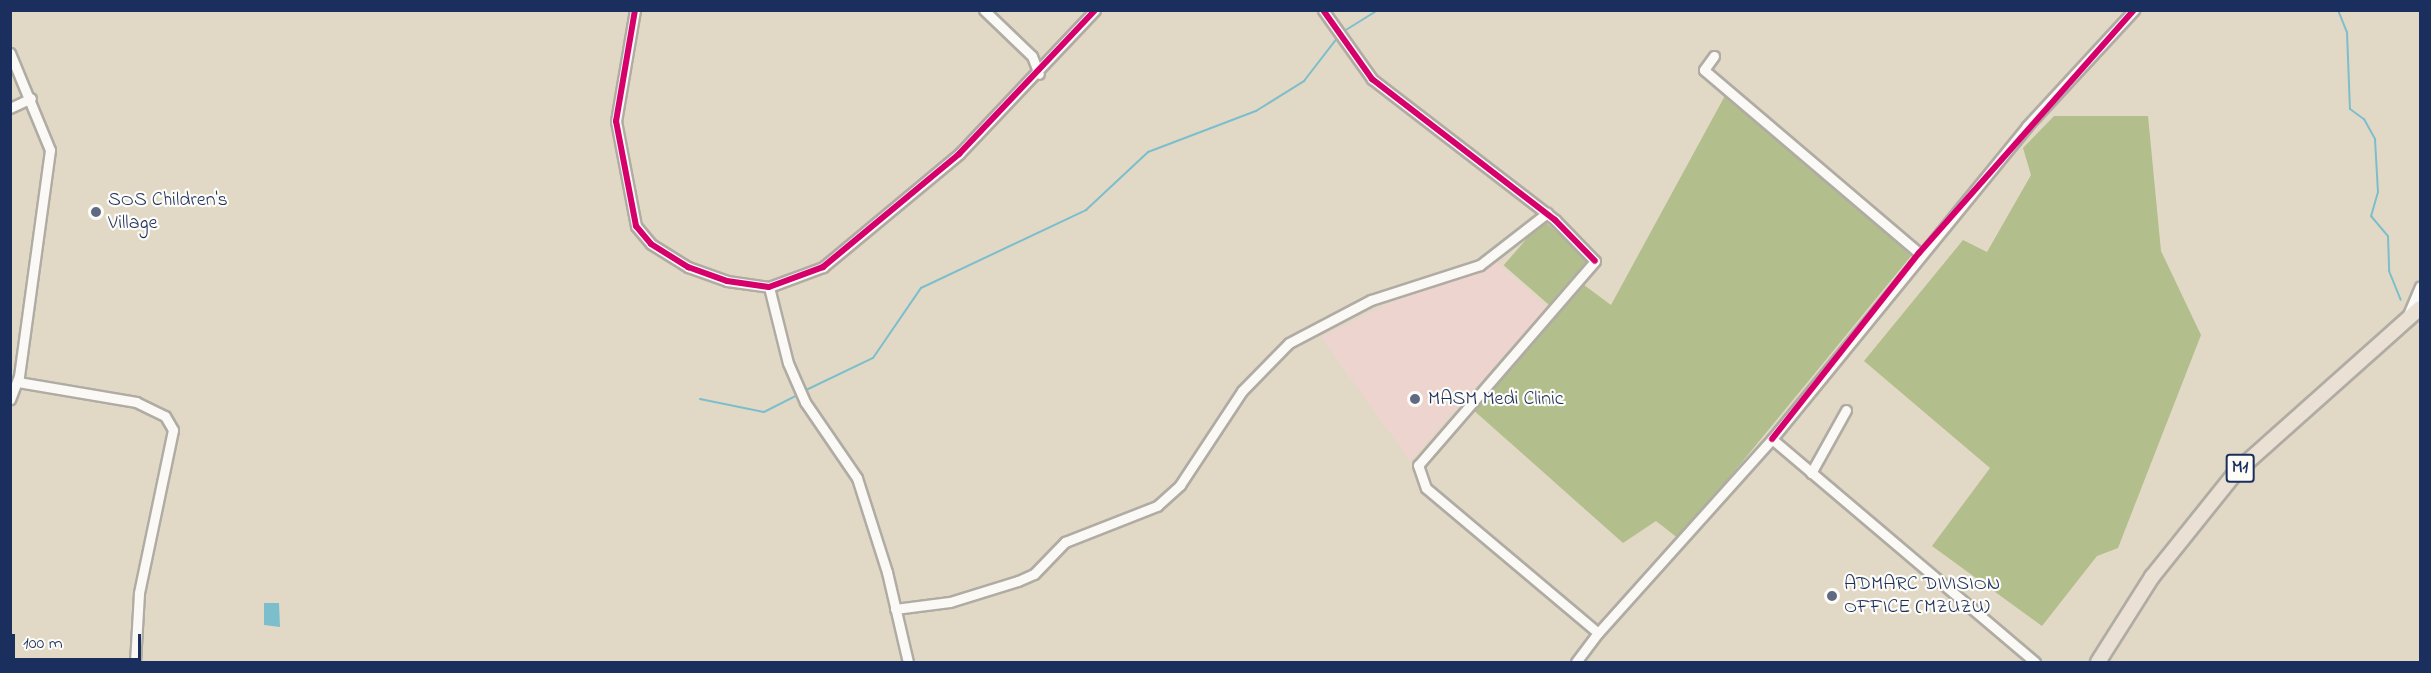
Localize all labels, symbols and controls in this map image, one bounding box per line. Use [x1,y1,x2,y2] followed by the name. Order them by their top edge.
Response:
[108,189,228,236] place label: SOS Children's Village
[89,205,103,219] marker: SOS Children's Village
[1428,387,1564,411] place label: MASM Medi Clinic
[1406,390,1424,408] marker: MASM Medi Clinic
[2225,453,2255,483] road number: M1
[1844,572,2000,619] place label: ADMARC DIVISION OFFICE (MZUZU)
[1825,589,1839,603] marker: ADMARC DIVISION OFFICE (MZUZU)
[15,622,144,660] scale bar
[23,631,63,657] text: 100 m

